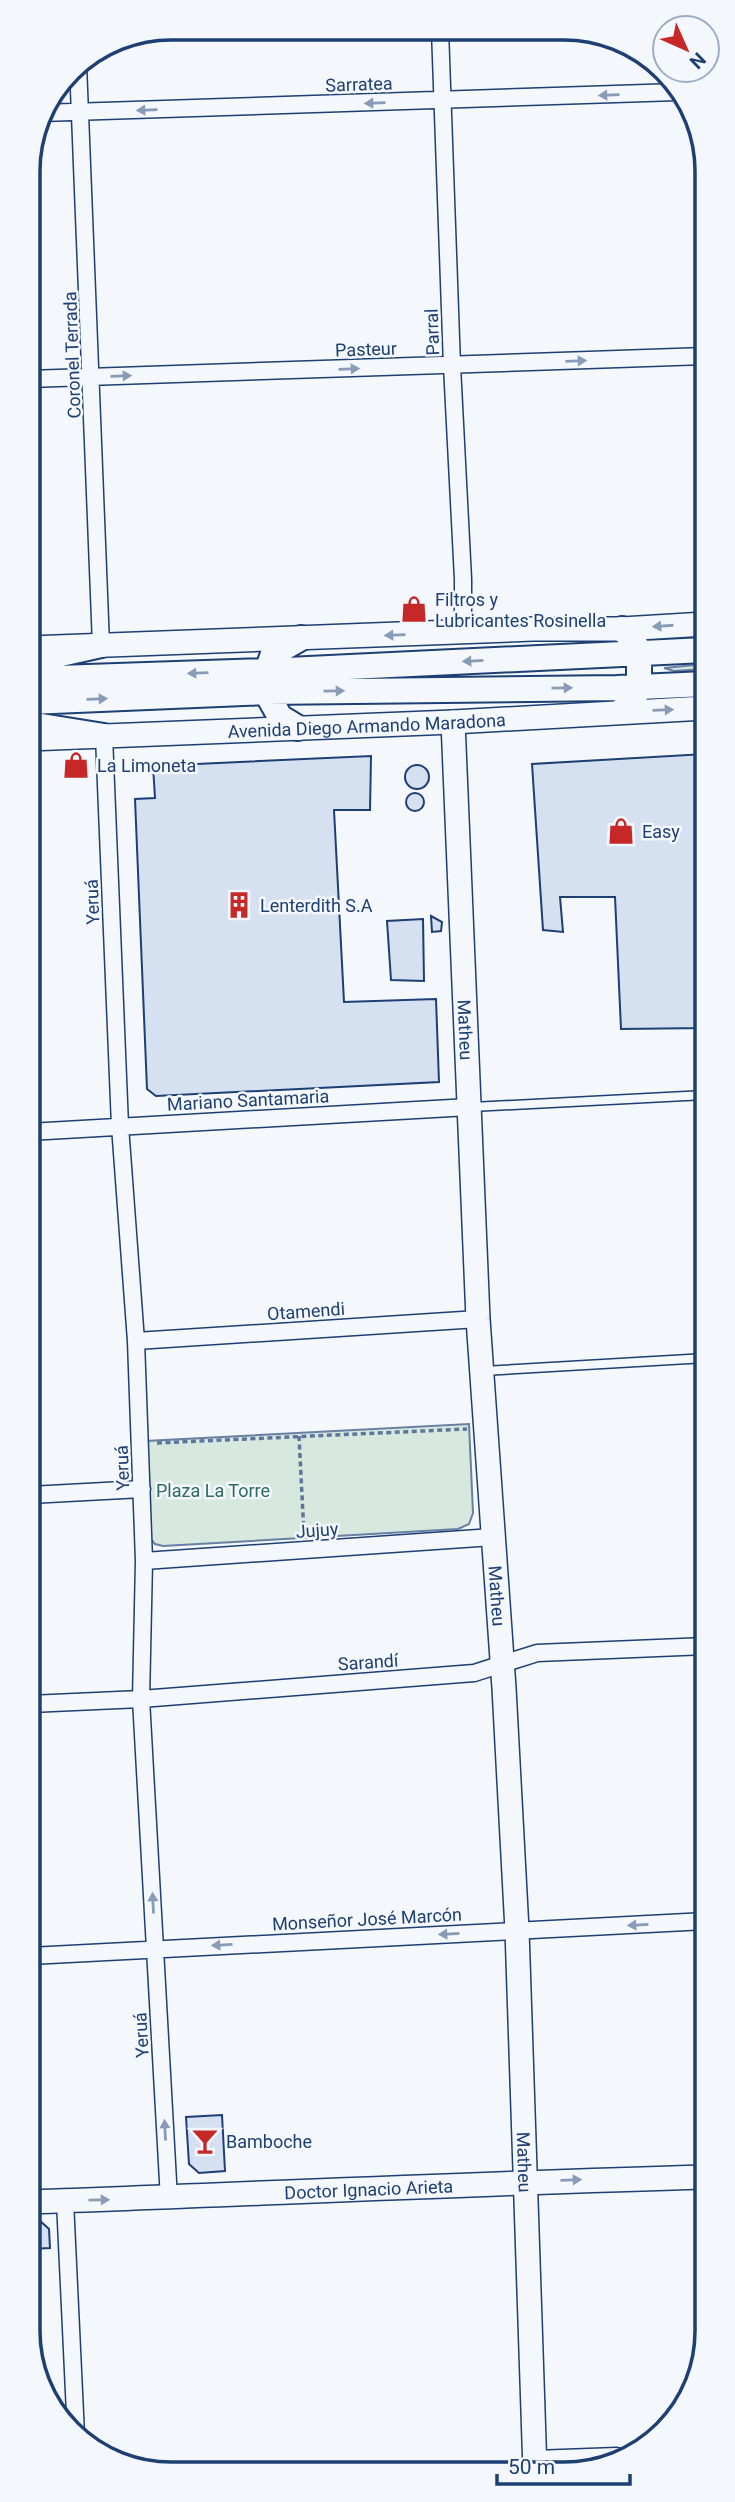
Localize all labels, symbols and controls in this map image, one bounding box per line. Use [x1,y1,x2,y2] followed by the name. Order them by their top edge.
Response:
[651,14,721,84] north arrow
[685,48,711,74] text: N
[325,72,393,96] street label: Sarratea
[598,89,620,100] one-way arrow
[363,98,385,109] one-way arrow
[136,104,158,116] one-way arrow
[59,291,85,419] street label: Coronel Terrada
[421,308,443,356] street label: Parral
[335,337,397,361] street label: Pasteur
[565,356,587,367] one-way arrow
[338,364,360,375] one-way arrow
[110,371,132,382] one-way arrow
[435,589,606,631] place label: Filtros y Lubricantes Rosinella
[399,594,429,624] shop icon: Filtros y Lubricantes Rosinella
[652,621,674,632] one-way arrow
[383,629,405,640] one-way arrow
[462,656,484,667] one-way arrow
[187,667,209,679] one-way arrow
[551,682,573,694] one-way arrow
[323,685,345,697] one-way arrow
[86,694,108,705] one-way arrow
[652,704,674,715] one-way arrow
[227,709,506,742] street label: Avenida Diego Armando Maradona
[61,750,91,780] shop icon: La Limoneta
[97,755,196,776] place label: La Limoneta
[606,816,636,846] shop icon: Easy
[642,821,680,842] place label: Easy
[81,879,103,925] street label: Yeruá
[224,890,254,920] building icon: Lenterdith S.A
[260,895,373,916] place label: Lenterdith S.A
[454,999,478,1061] street label: Matheu
[166,1085,330,1115] street label: Mariano Santamaria
[266,1298,346,1324] street label: Otamendi
[111,1445,133,1491] street label: Yeruá
[156,1480,270,1501] park label: Plaza La Torre
[295,1518,339,1542] street label: Jujuy
[485,1565,510,1627] street label: Matheu
[337,1649,399,1675] street label: Sarandí
[148,1892,159,1914] one-way arrow
[272,1904,462,1934] street label: Monseñor José Marcón
[627,1919,649,1930] one-way arrow
[438,1928,460,1939] one-way arrow
[211,1940,233,1951] one-way arrow
[129,2012,153,2058] street label: Yeruá
[160,2119,171,2141] one-way arrow
[190,2126,220,2156] bar icon: Bamboche
[226,2131,312,2152] place label: Bamboche
[513,2131,536,2193] street label: Matheu
[284,2175,453,2203] street label: Doctor Ignacio Arieta
[560,2175,582,2186] one-way arrow
[88,2194,110,2206] one-way arrow
[497,2442,630,2486] scale bar
[508,2455,555,2479] text: 50 m

